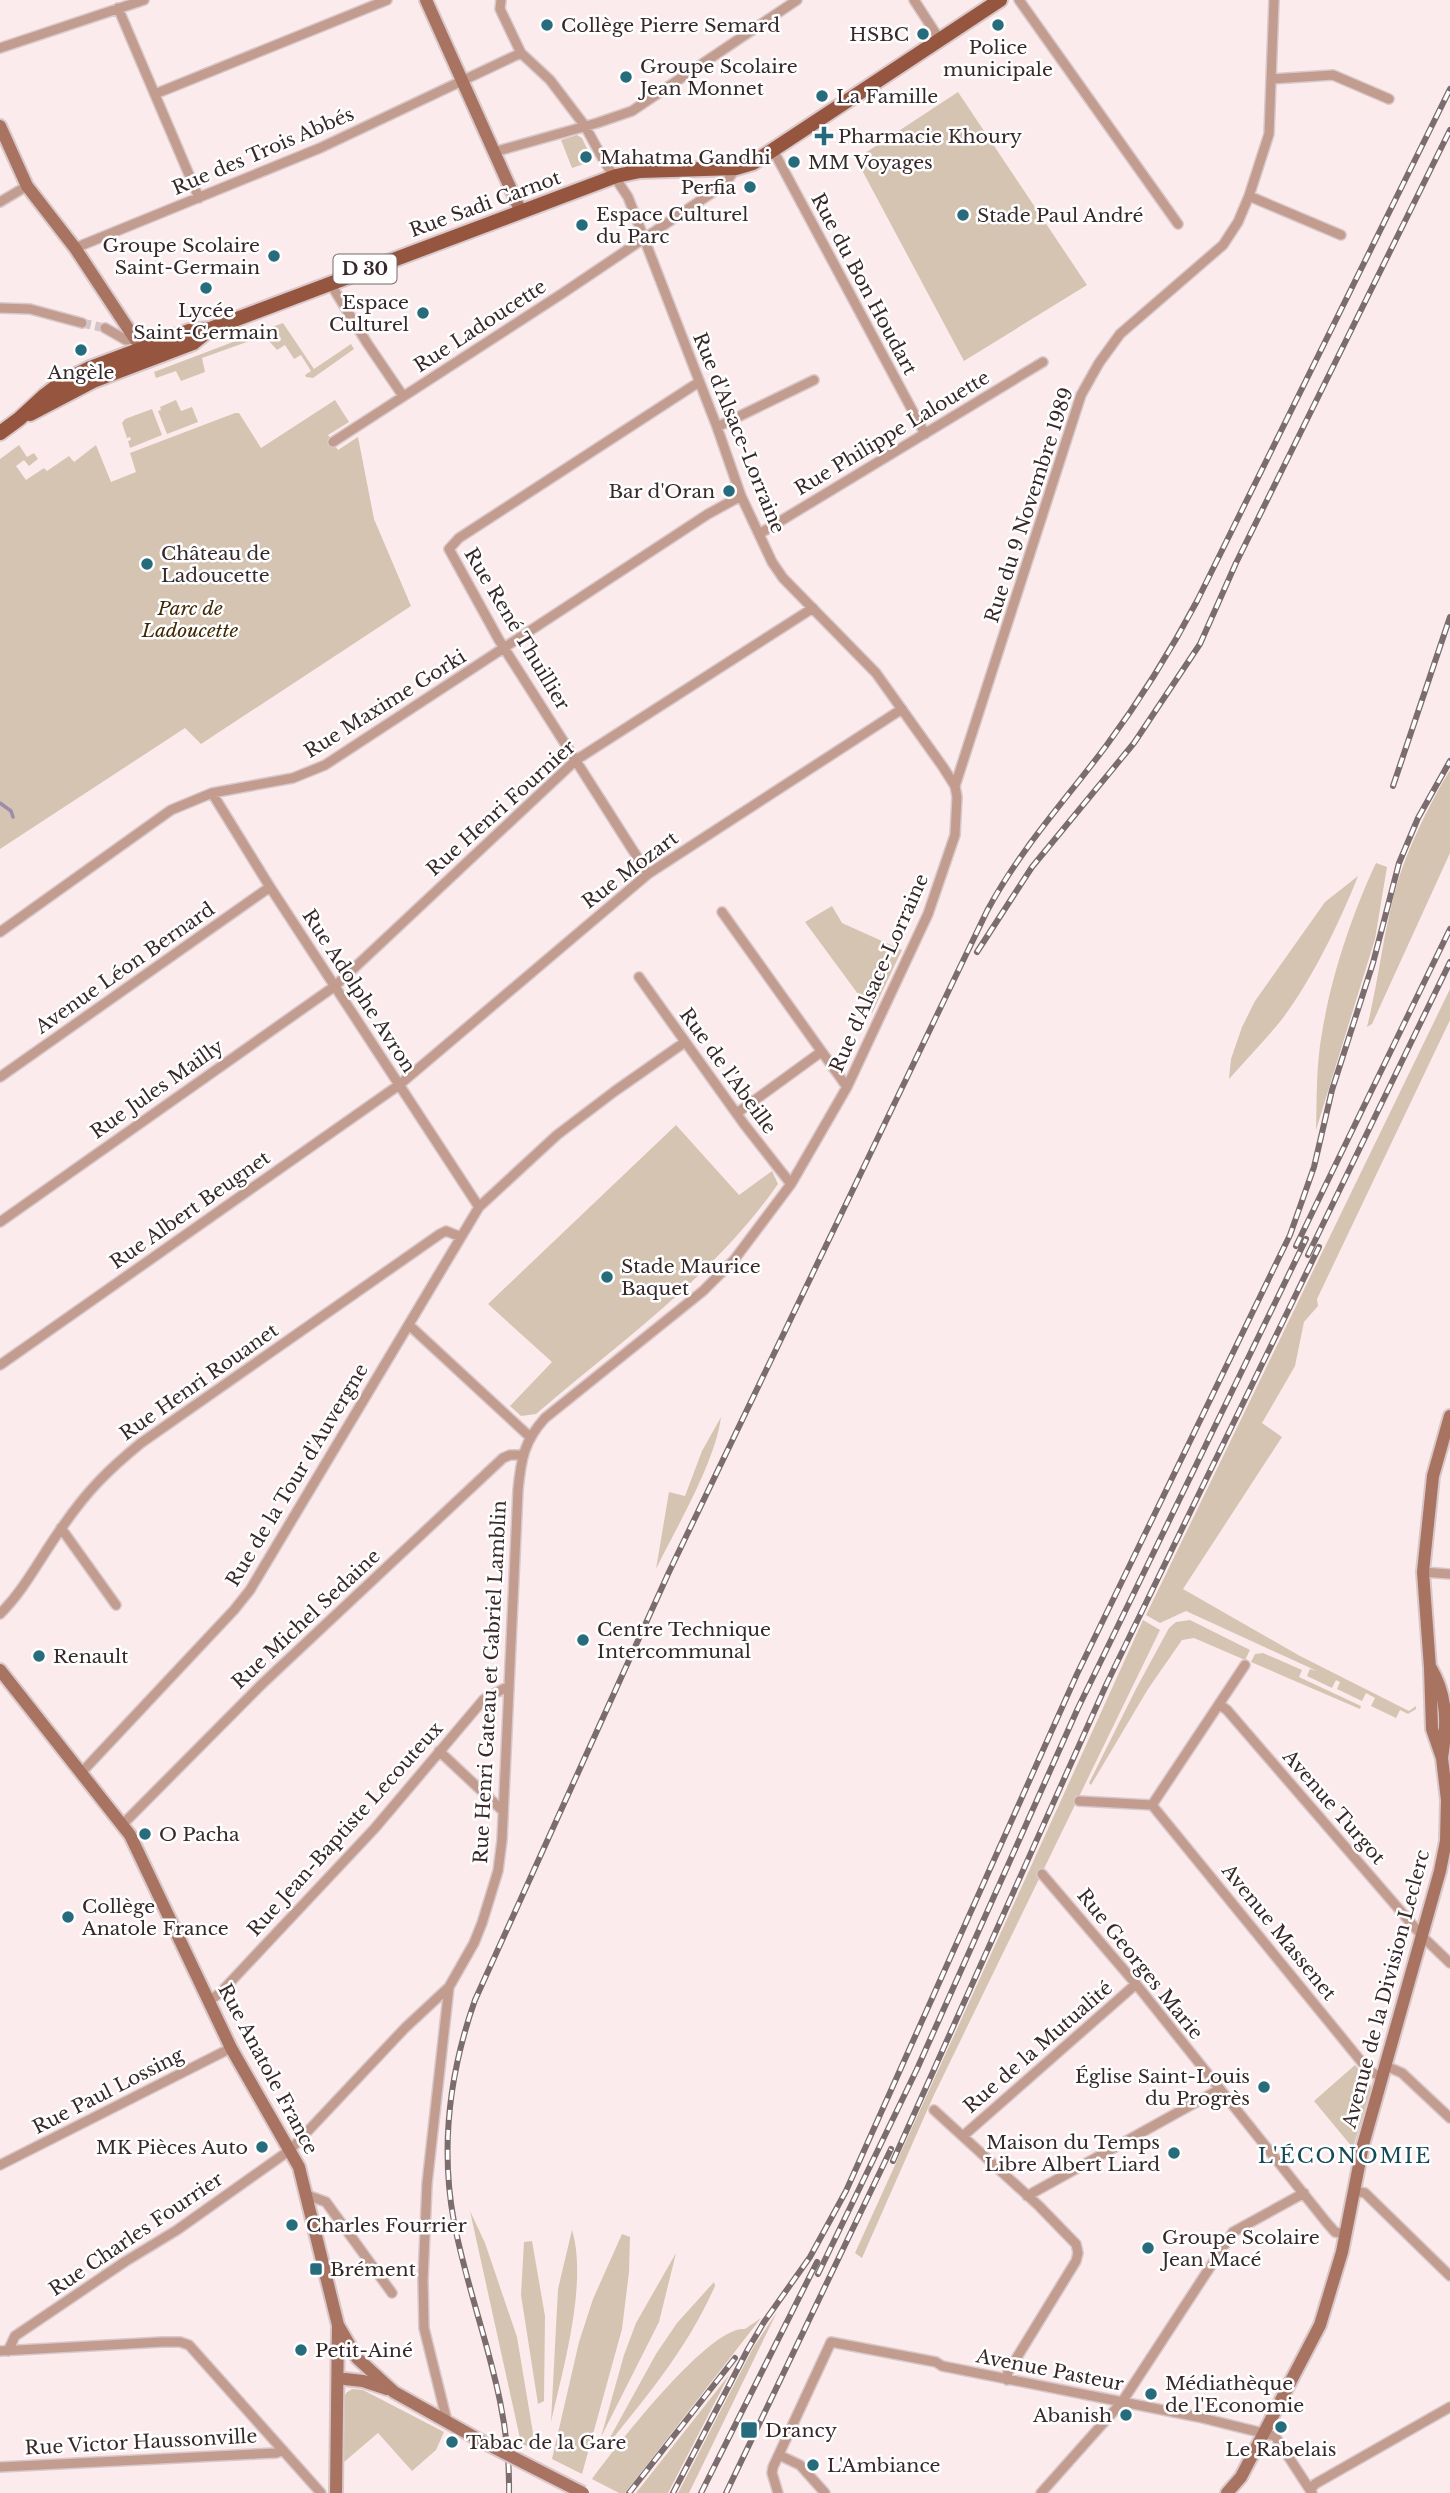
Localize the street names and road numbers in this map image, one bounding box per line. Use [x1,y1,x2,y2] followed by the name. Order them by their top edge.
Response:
[169,102,357,200] street label: Rue des Trois Abbés
[406,166,564,242] street label: Rue Sadi Carnot
[806,189,922,379] street label: Rue du Bon Houdart
[334,255,396,284] road number: D 30
[410,275,550,377] street label: Rue Ladoucette
[688,329,790,537] street label: Rue d'Alsace-Lorraine
[790,366,994,500] street label: Rue Philippe Lalouette
[980,385,1078,625] street label: Rue du 9 Novembre 1989
[460,544,574,714] street label: Rue René Thuillier
[300,645,471,763] street label: Rue Maxime Gorki
[422,735,580,881] street label: Rue Henri Fournier
[578,826,683,913] street label: Rue Mozart
[825,870,933,1076] street label: Rue d'Alsace-Lorraine
[30,897,219,1039] street label: Avenue Léon Bernard
[298,905,420,1077] street label: Rue Adolphe Avron
[675,1004,781,1138] street label: Rue de l'Abeille
[86,1035,228,1143] street label: Rue Jules Mailly
[106,1146,275,1274] street label: Rue Albert Beugnet
[116,1318,283,1445] street label: Rue Henri Rouanet
[221,1359,373,1591] street label: Rue de la Tour d'Auvergne
[469,1500,511,1864] street label: Rue Henri Gateau et Gabriel Lamblin
[227,1544,385,1694] street label: Rue Michel Sedaine
[243,1717,448,1941] street label: Rue Jean-Baptiste Lecouteux
[1277,1744,1390,1870] street label: Avenue Turgot
[1337,1847,1434,2132] street label: Avenue de la Division Leclerc
[1216,1859,1341,2005] street label: Avenue Massenet
[1072,1884,1208,2044] street label: Rue Georges Marie
[959,1976,1117,2118] street label: Rue de la Mutualité
[213,1980,323,2158] street label: Rue Anatole France
[29,2043,188,2139] street label: Rue Paul Lossing
[45,2167,227,2301] street label: Rue Charles Fourrier
[973,2344,1126,2396] street label: Avenue Pasteur
[24,2424,258,2460] street label: Rue Victor Haussonville

